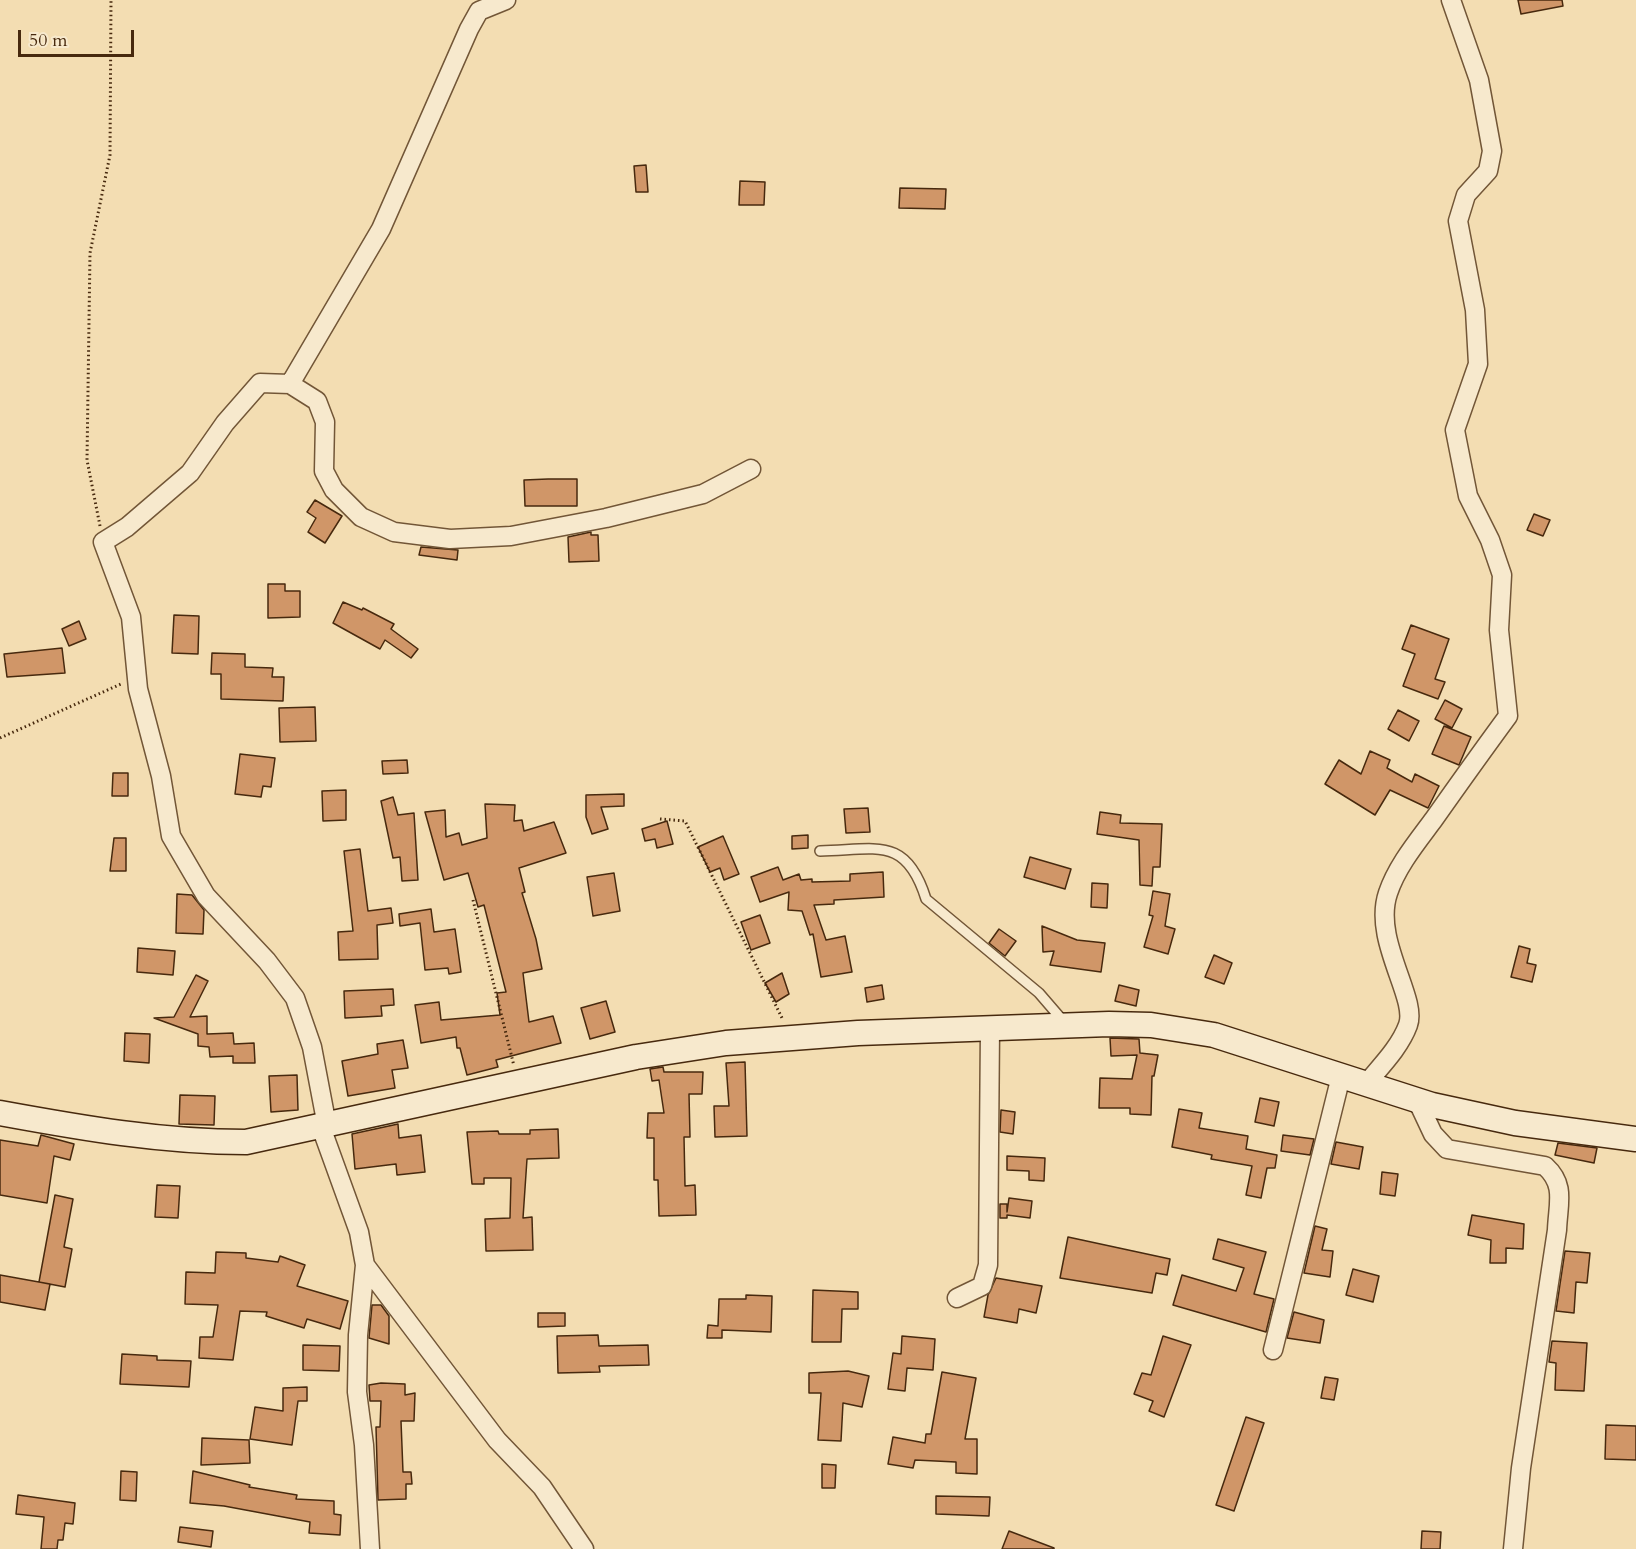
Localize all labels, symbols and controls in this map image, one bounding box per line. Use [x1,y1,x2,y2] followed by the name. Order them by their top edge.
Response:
[21,18,136,56] scale bar
[29,28,68,53] text: 50 m

